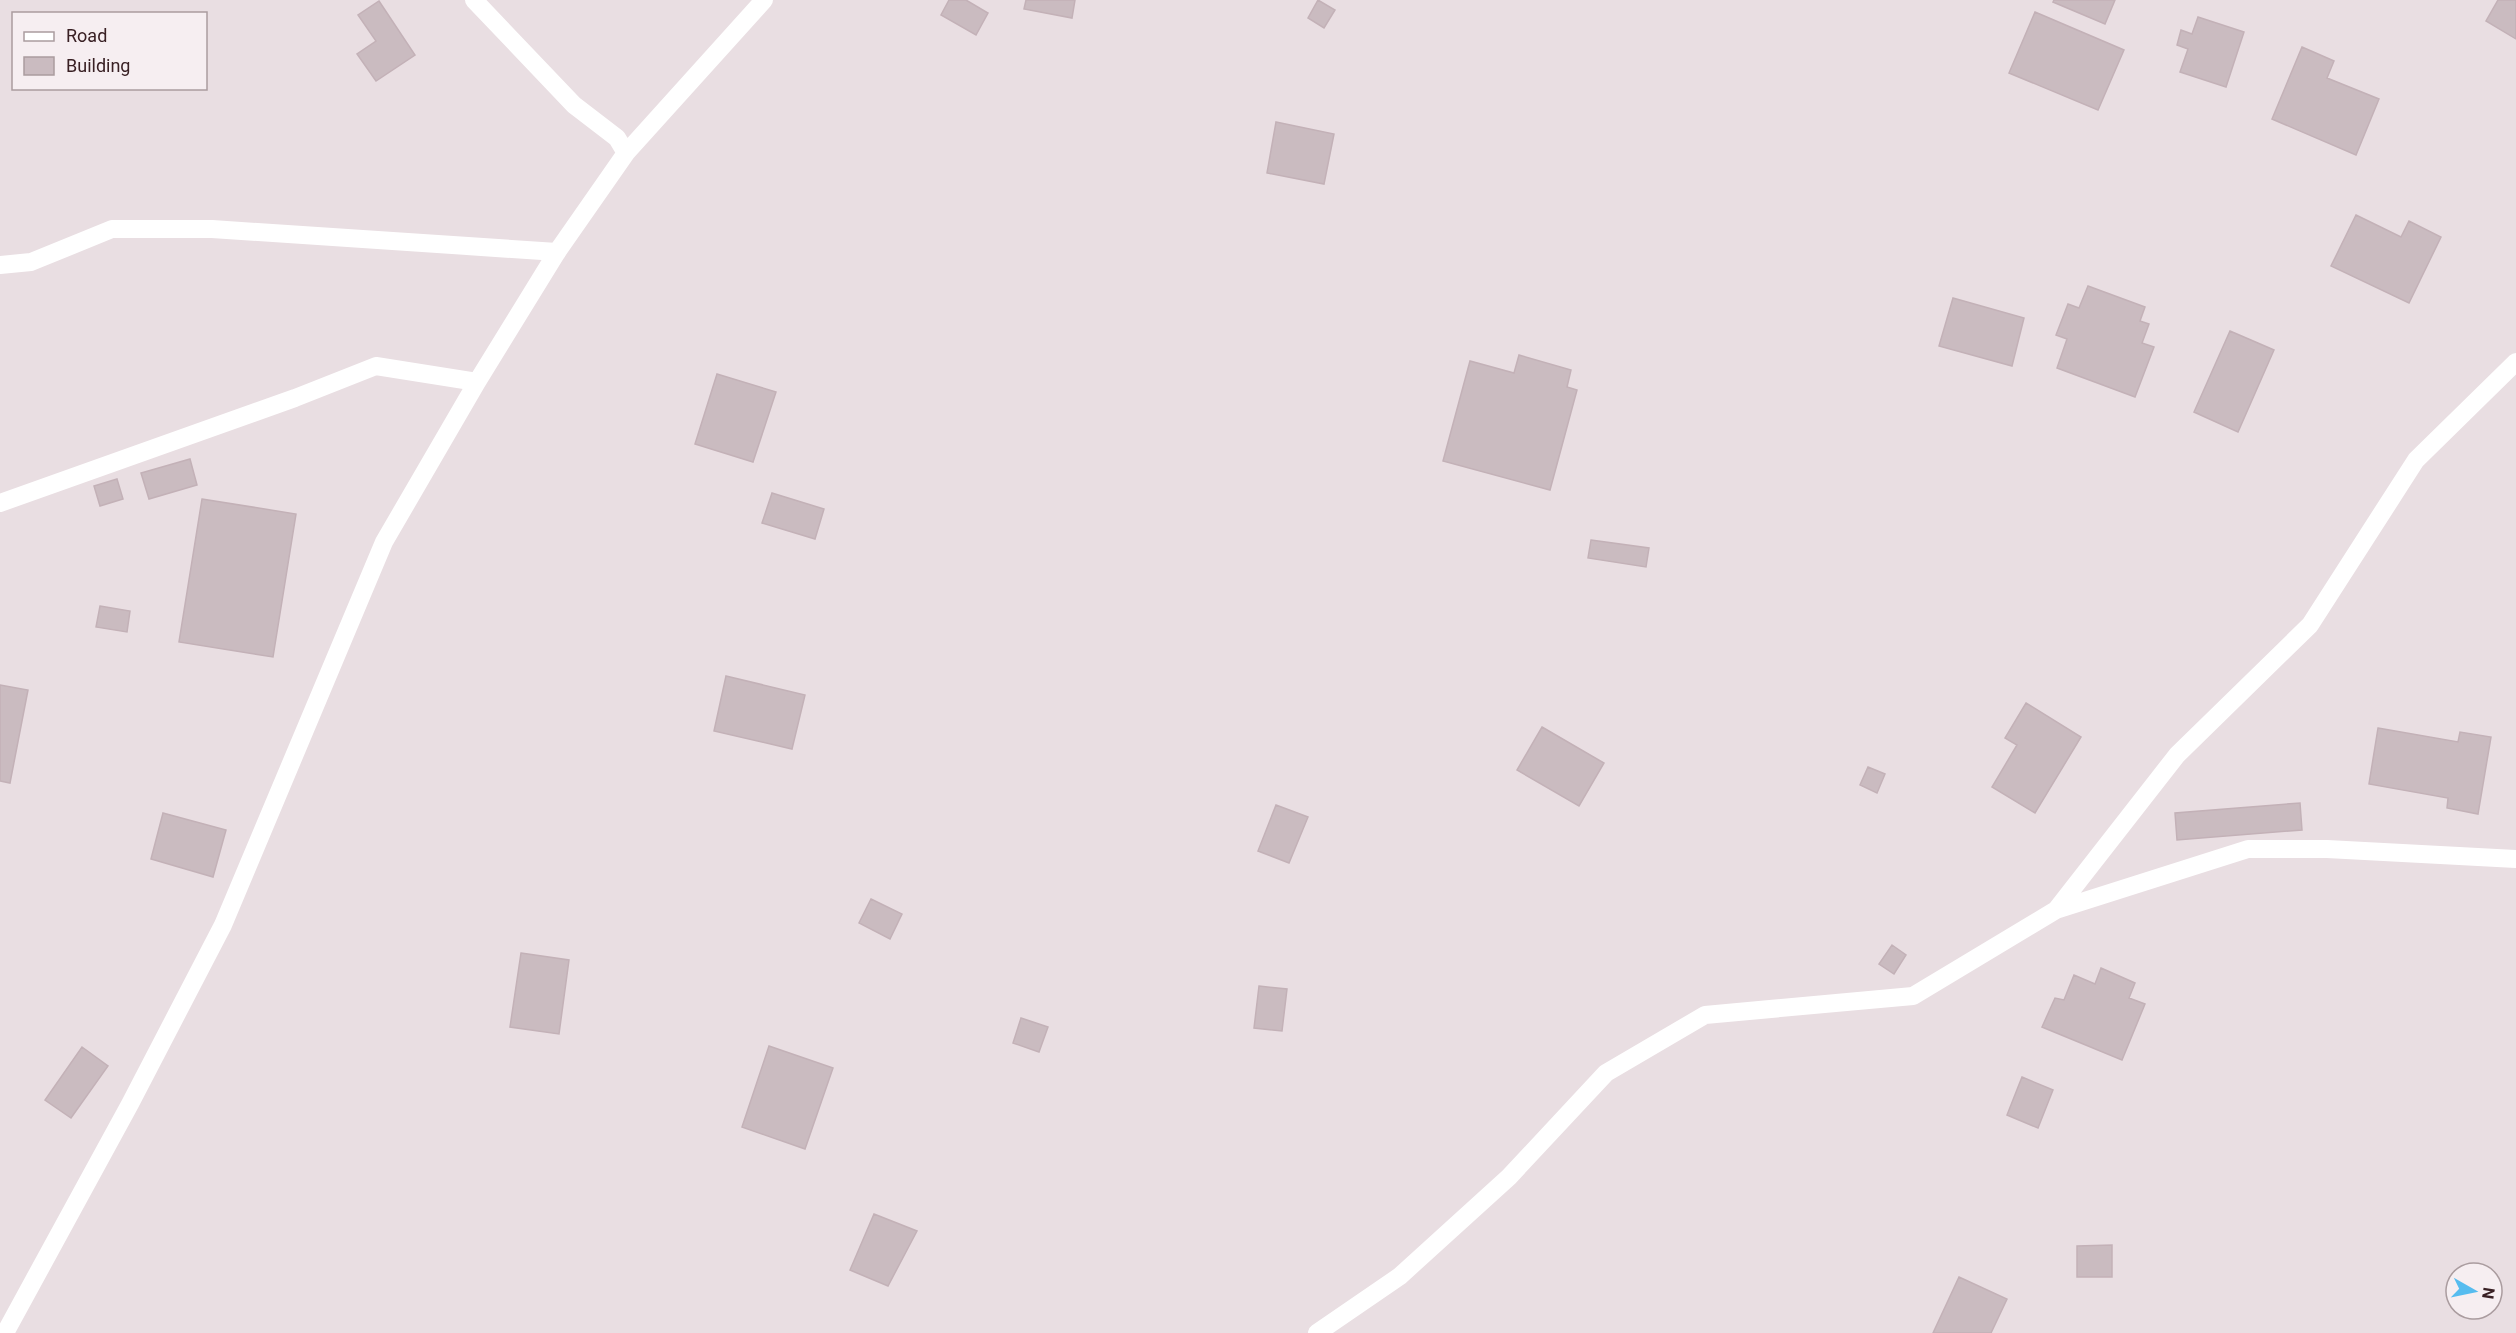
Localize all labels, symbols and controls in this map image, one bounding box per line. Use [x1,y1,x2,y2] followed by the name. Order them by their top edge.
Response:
[12,12,207,90] legend
[66,25,107,46] text: Road
[66,55,130,76] text: Building
[2444,1261,2504,1321] north arrow
[2478,1286,2499,1300] text: N

